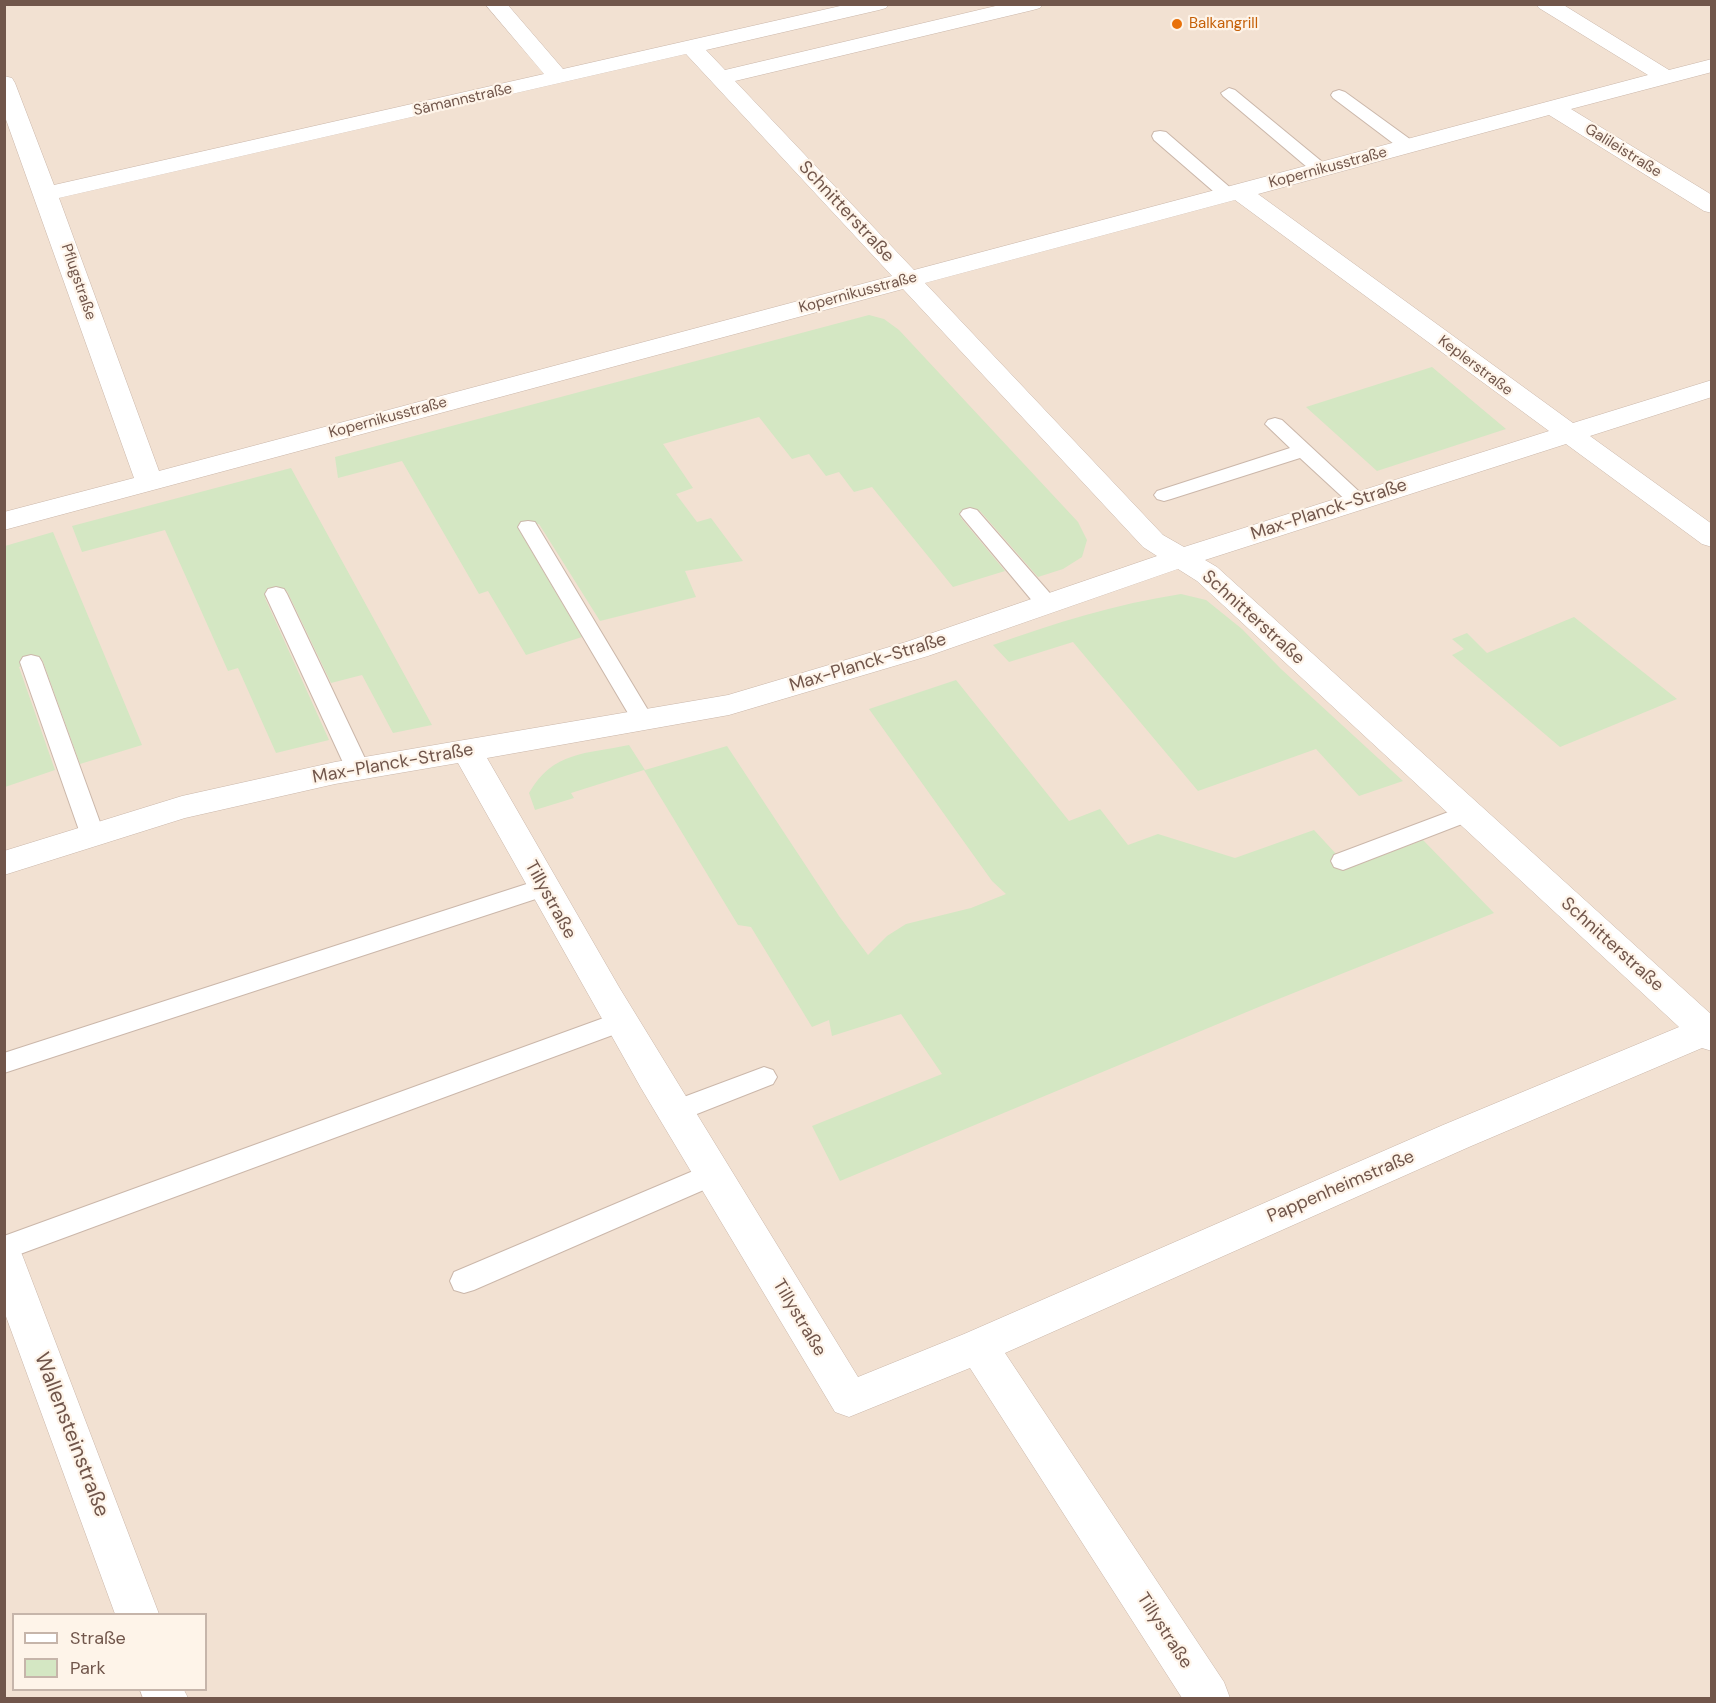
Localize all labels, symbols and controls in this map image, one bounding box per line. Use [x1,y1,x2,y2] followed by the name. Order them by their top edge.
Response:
[1189,15,1258,33] place label: Balkangrill
[1170,17,1184,31] marker: Balkangrill
[412,80,514,120] street label: Sämannstraße
[1581,120,1665,182] street label: Galileistraße
[1267,144,1389,192] street label: Kopernikusstraße
[794,157,898,267] street label: Schnitterstraße
[57,242,99,322] street label: Pflugstraße
[797,269,919,317] street label: Kopernikusstraße
[1434,332,1516,400] street label: Keplerstraße
[327,394,449,442] street label: Kopernikusstraße
[1248,475,1410,545] street label: Max-Planck-Straße
[1197,566,1309,670] street label: Schnitterstraße
[787,629,949,697] street label: Max-Planck-Straße
[311,739,475,789] street label: Max-Planck-Straße
[520,857,580,943] street label: Tillystraße
[1556,893,1668,997] street label: Schnitterstraße
[1264,1146,1418,1228] street label: Pappenheimstraße
[768,1276,830,1360] street label: Tillystraße
[28,1349,114,1521] street label: Wallensteinstraße
[1132,1589,1196,1673] street label: Tillystraße
[12,1613,207,1691] legend
[70,1626,126,1650] text: Straße
[70,1656,106,1680] text: Park

